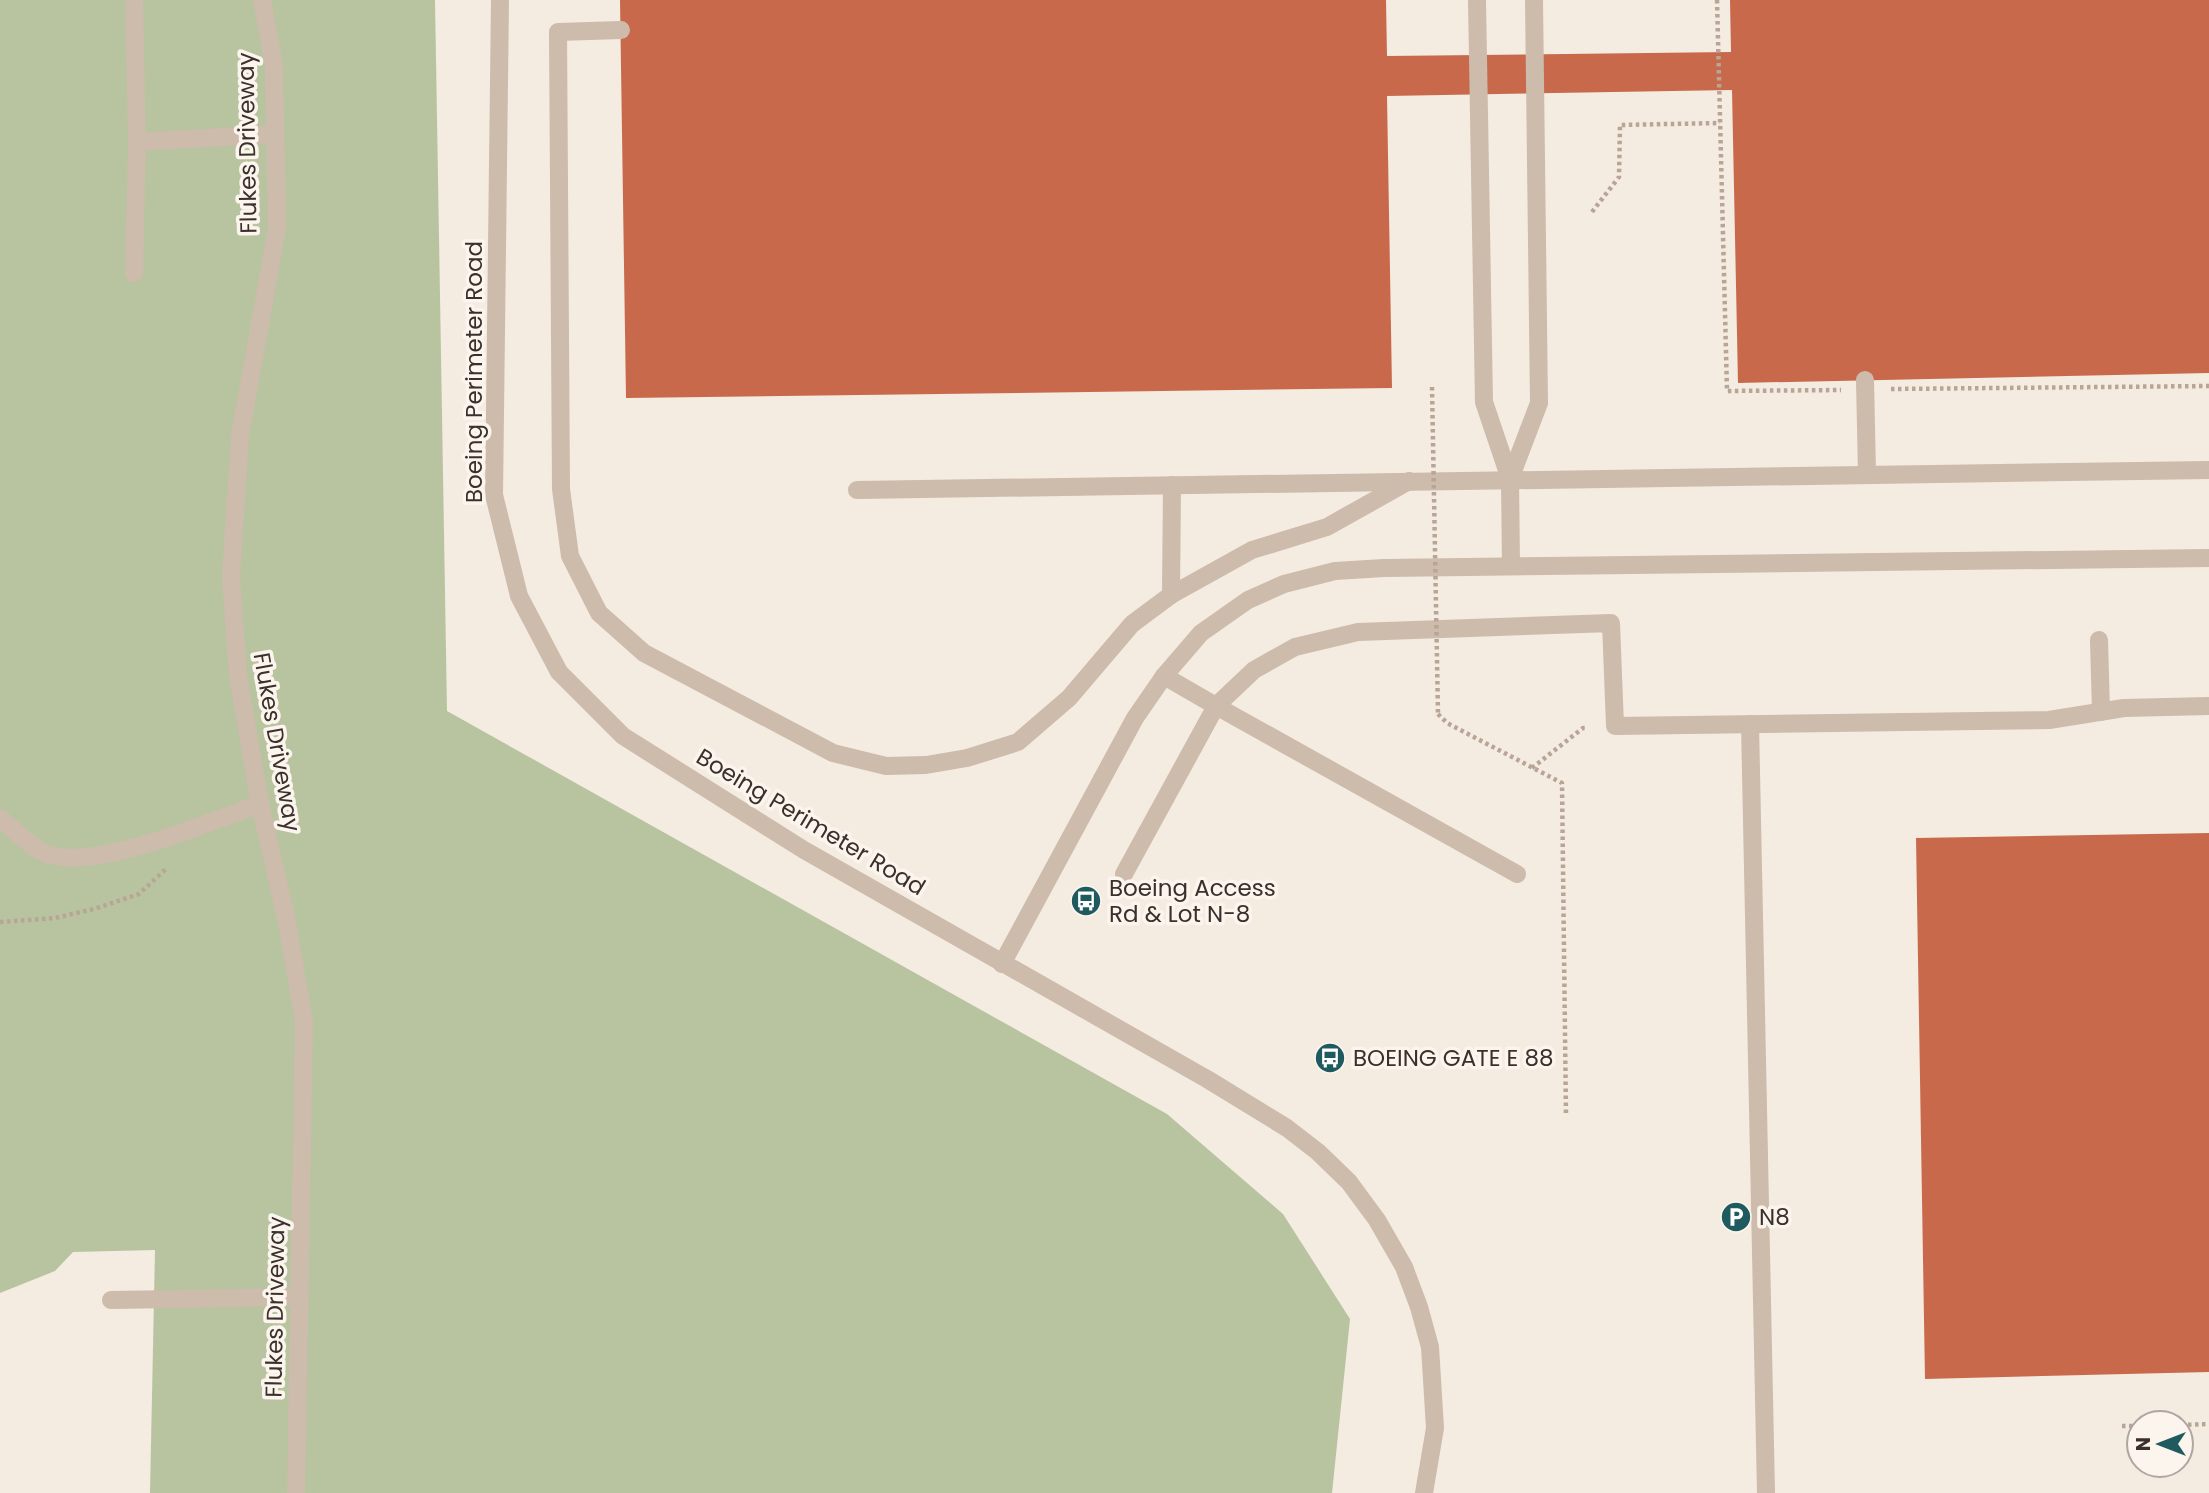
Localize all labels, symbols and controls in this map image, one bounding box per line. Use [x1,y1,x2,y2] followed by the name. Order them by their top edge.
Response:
[229,52,265,234] street label: Flukes Driveway
[458,241,490,503] street label: Boeing Perimeter Road
[246,650,309,834] street label: Flukes Driveway
[690,741,932,903] street label: Boeing Perimeter Road
[1109,872,1276,930] place label: Boeing Access Rd & Lot N-8
[1069,884,1103,918] bus stop icon: Boeing Access Rd & Lot N-8
[1313,1041,1347,1075] bus stop icon: BOEING GATE E 88
[1353,1042,1554,1074] place label: BOEING GATE E 88
[1719,1200,1753,1234] parking icon: N8
[1759,1201,1790,1233] place label: N8
[257,1216,293,1398] street label: Flukes Driveway
[2125,1409,2195,1479] north arrow
[2130,1437,2157,1451] text: N

